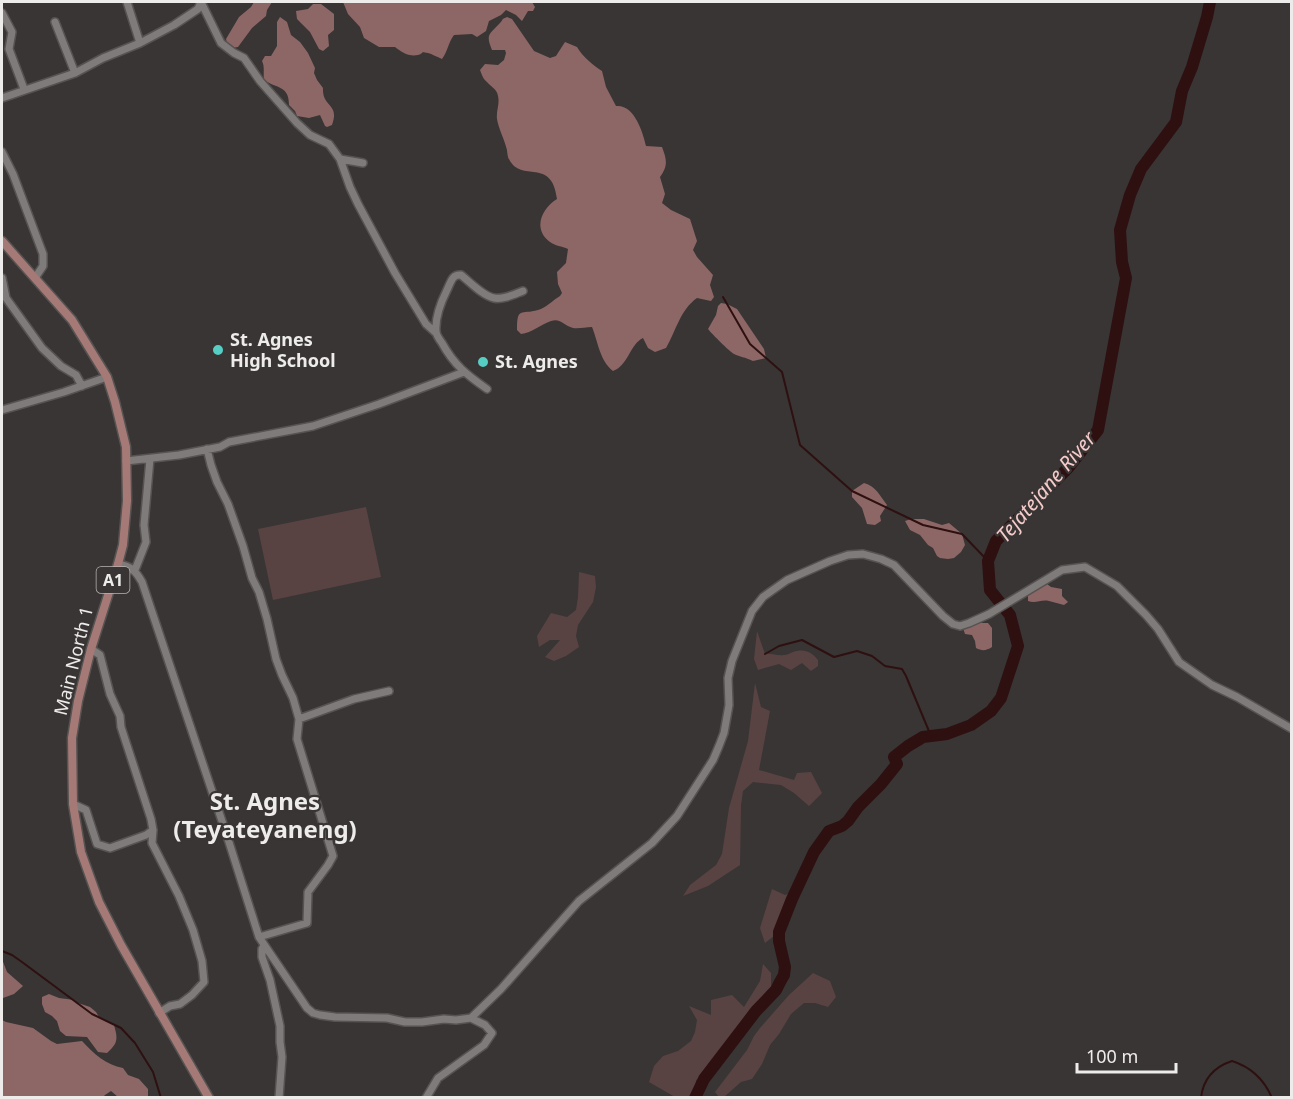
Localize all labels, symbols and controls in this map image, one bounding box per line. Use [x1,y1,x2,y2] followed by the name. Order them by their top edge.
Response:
[230,327,336,372] place label: St. Agnes High School
[211,343,225,357] marker: St. Agnes High School
[495,349,578,373] place label: St. Agnes
[476,355,490,369] marker: St. Agnes
[990,425,1102,548] water label: Tejatejane River
[96,567,130,593] road number: A1
[48,604,98,718] street label: Main North 1
[173,784,357,845] district label: St. Agnes (Teyateyaneng)
[1077,1036,1176,1074] scale bar
[1086,1044,1138,1068] text: 100 m

